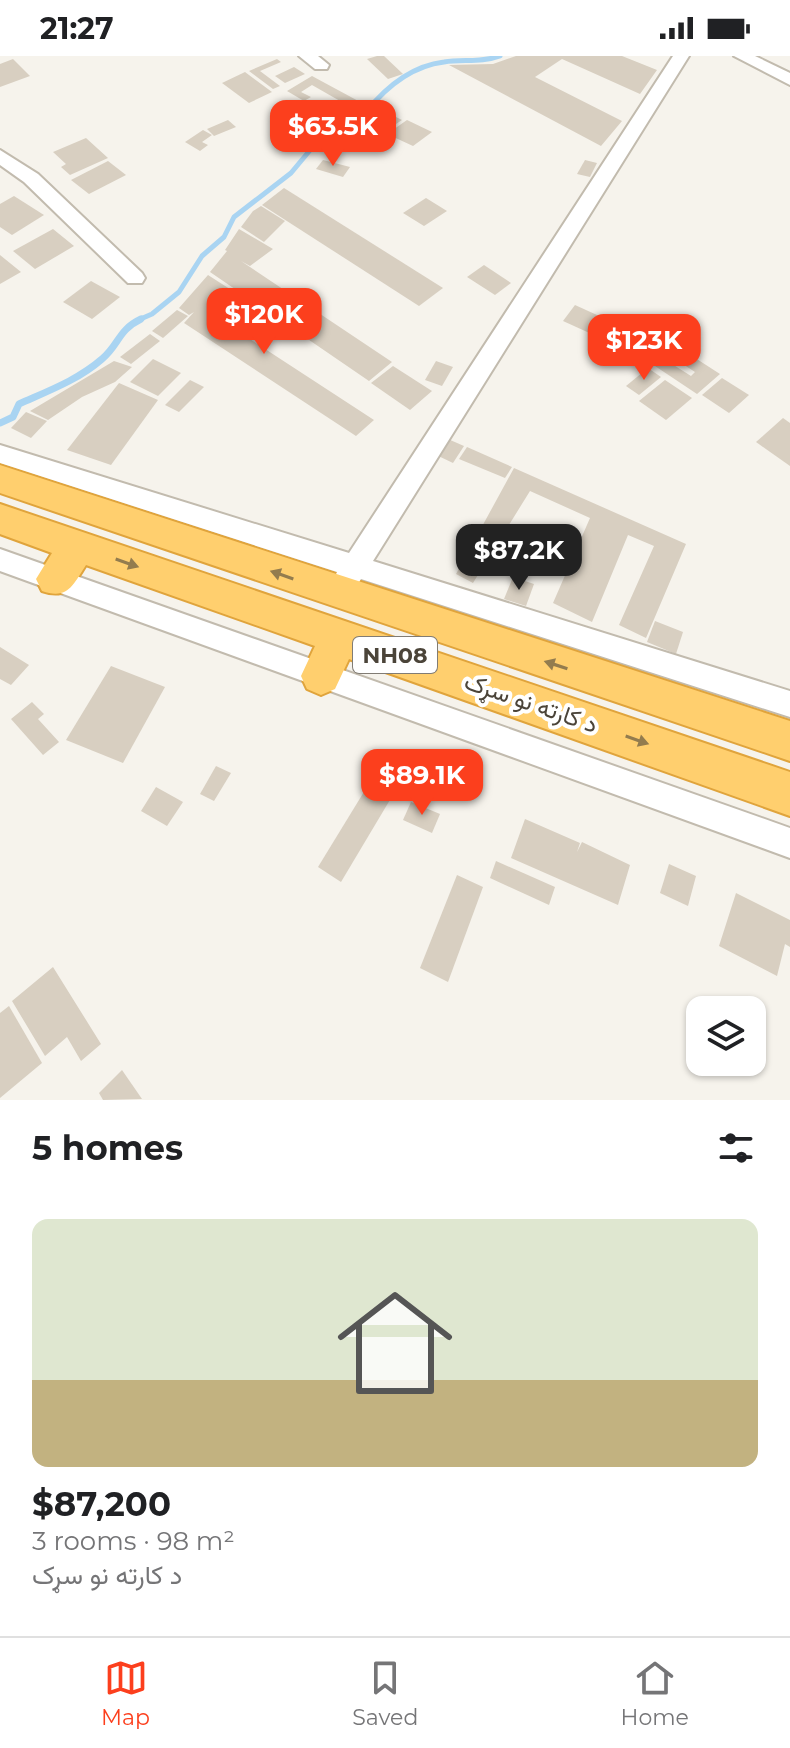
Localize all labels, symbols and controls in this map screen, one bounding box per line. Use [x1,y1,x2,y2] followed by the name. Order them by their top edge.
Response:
[40,10,114,47] text: 21:27
[268,100,398,168] pin: $63.5K
[288,110,378,142] text: $63.5K
[208,288,320,356] pin: $120K
[225,298,303,330] text: $120K
[588,314,700,382] pin: $123K
[606,324,682,356] text: $123K
[454,524,584,592] pin: $87.2K
[474,534,564,566] text: $87.2K
[115,557,139,569] one-way arrow
[270,568,294,580] one-way arrow
[353,637,437,673] road number: NH08
[544,658,568,670] one-way arrow
[460,666,601,742] street label: د کارته نو سړک
[625,734,649,747] one-way arrow
[357,749,487,817] pin: $89.1K
[379,759,465,791] text: $89.1K
[686,996,766,1076] map controls
[686,996,766,1076] button: layers
[714,1126,758,1170] icon: filters
[32,1127,183,1169] text: 5 homes
[323,1271,467,1415] icon: home
[32,1483,171,1525] text: $87,200
[32,1525,235,1557] text: 3 rooms · 98 m²
[32,1559,182,1591] text: د کارته نو سړک
[101,1656,150,1731] tab: Map
[352,1656,418,1731] tab: Saved
[621,1656,689,1731] tab: Home

